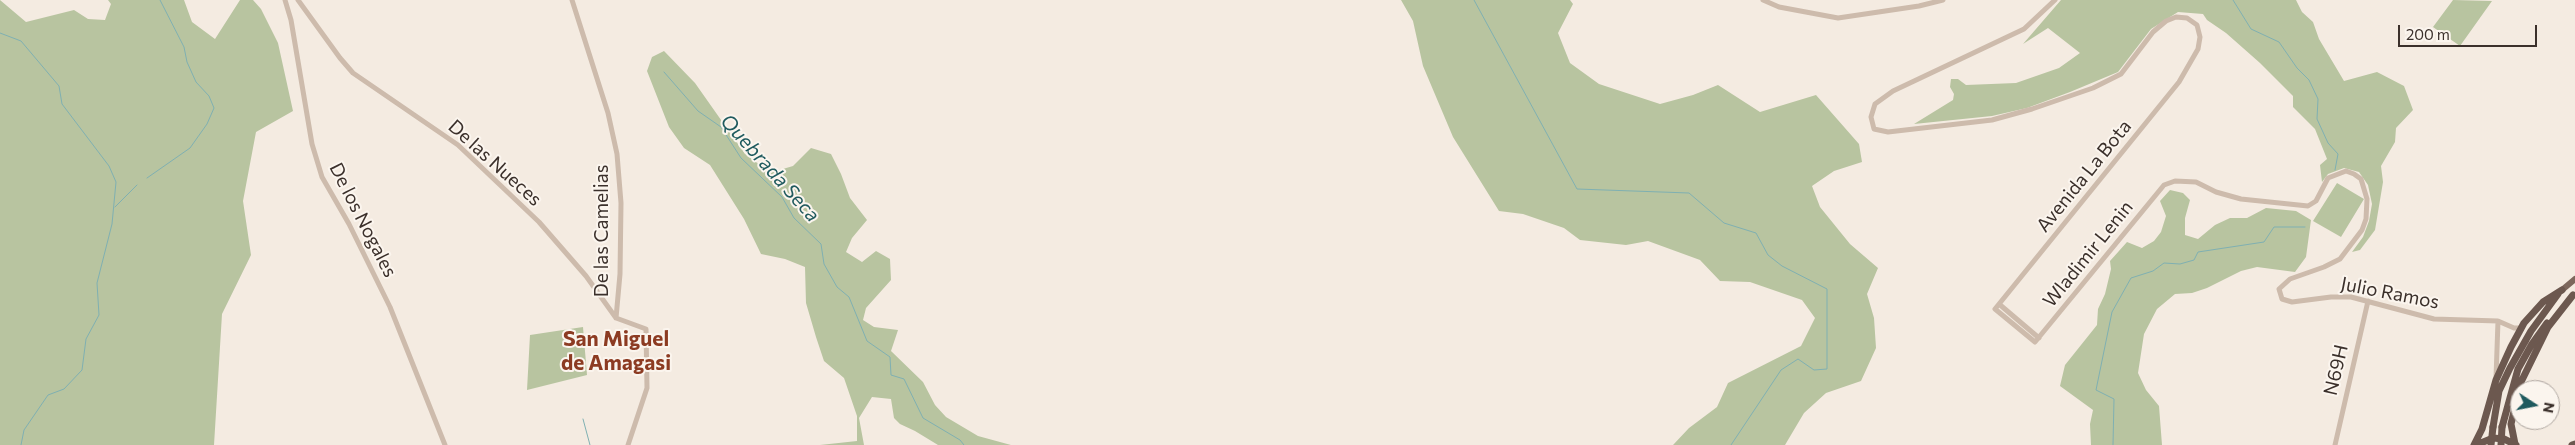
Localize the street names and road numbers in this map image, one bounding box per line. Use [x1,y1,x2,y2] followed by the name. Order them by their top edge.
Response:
[444,115,546,211] street label: De las Nueces
[2032,115,2136,237] street label: Avenida La Bota
[324,159,402,281] street label: De los Nogales
[591,165,613,297] street label: De las Camelias
[2038,196,2138,312] street label: Wladimir Lenin
[2339,272,2441,314] street label: Julio Ramos
[2319,342,2353,398] street label: N69H

